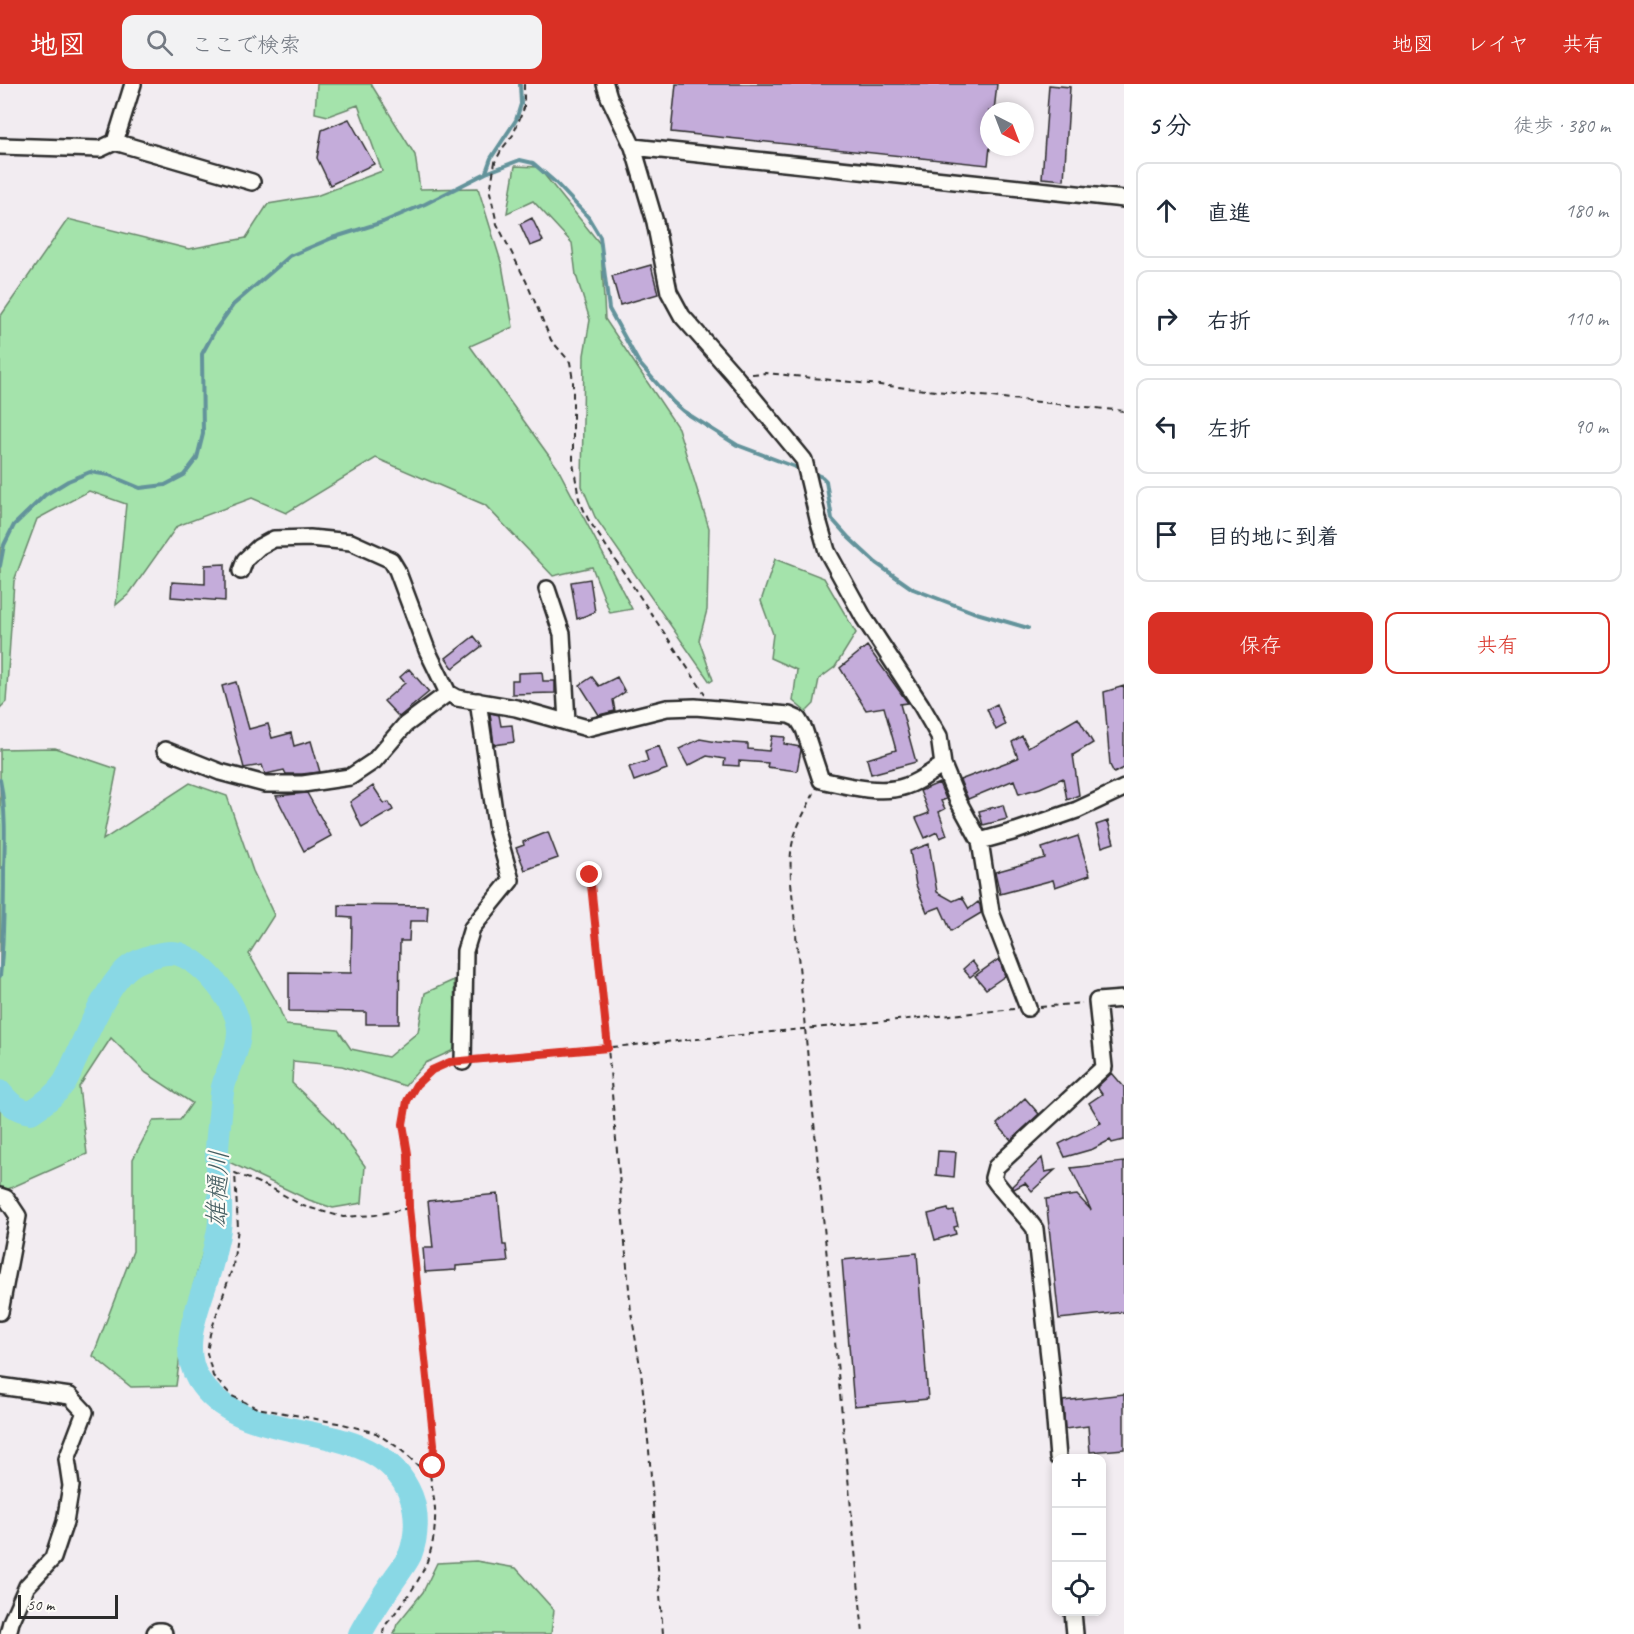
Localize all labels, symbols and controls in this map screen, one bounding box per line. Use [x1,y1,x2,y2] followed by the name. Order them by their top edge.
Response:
[122,15,542,69] search box
[143,26,176,59] icon: search
[30,27,86,62] text: 地図
[191,31,301,59] text: ここで検索
[1392,31,1434,57] text: 地図
[1467,31,1529,57] text: レイヤ
[1562,31,1604,57] text: 共有
[980,102,1034,156] north arrow
[1148,109,1192,142] text: 5 分
[1514,113,1610,138] text: 徒歩 · 380 m
[1150,194,1183,227] icon: ahead
[1565,198,1608,223] text: 180 m
[1207,199,1251,227] text: 直進
[1150,302,1183,335] icon: right
[1565,306,1608,331] text: 110 m
[1207,307,1251,335] text: 右折
[1150,410,1183,443] icon: left
[1574,414,1608,439] text: 90 m
[1207,415,1251,443] text: 左折
[1150,518,1183,551] icon: arrive
[1207,523,1339,551] text: 目的地に到着
[1148,612,1373,674] button: 保存
[1385,612,1610,674] button: 共有
[576,861,602,887] route end
[200,1149,235,1229] water label: 雄樋川
[419,1452,445,1478] route start
[1052,1454,1106,1616] map controls
[1052,1454,1106,1508] button: +
[1052,1508,1106,1562] button: −
[1052,1562,1106,1616] button: locate
[18,1592,118,1620] scale bar
[27,1595,54,1615] text: 50 m

